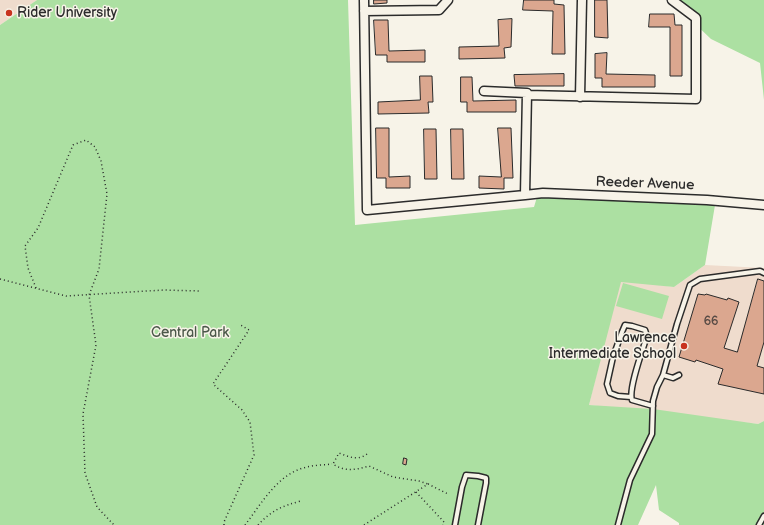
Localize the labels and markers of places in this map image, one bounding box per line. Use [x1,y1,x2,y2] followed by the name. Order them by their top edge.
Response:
[17,5,117,21] place label: Rider University
[4,8,14,18] marker: Rider University
[549,330,676,362] place label: Lawrence Intermediate School
[679,341,689,351] marker: Lawrence Intermediate School

